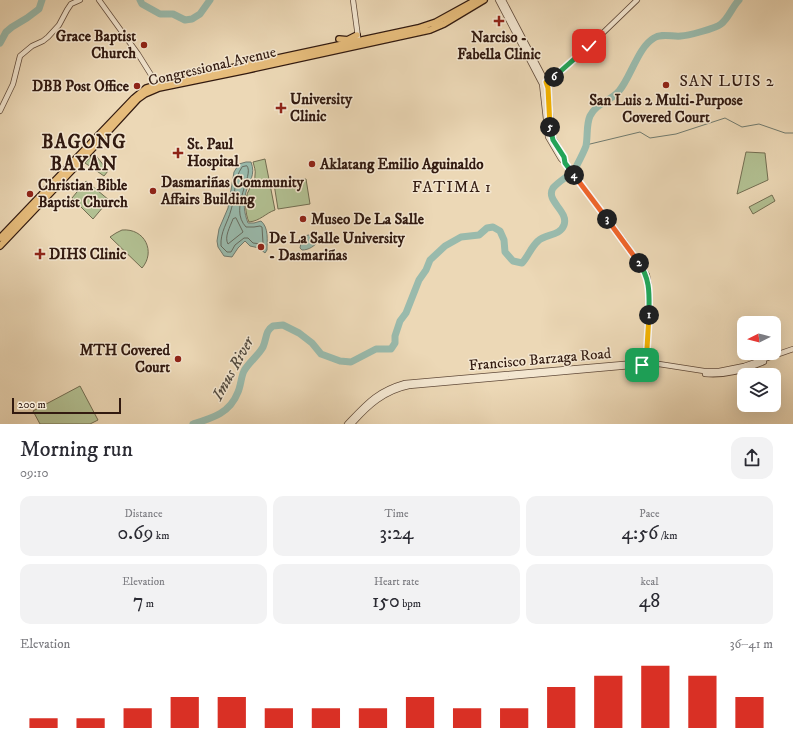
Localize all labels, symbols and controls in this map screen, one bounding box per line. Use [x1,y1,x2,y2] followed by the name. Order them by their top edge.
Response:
[493,15,505,27] marker: Narciso - Fabella Clinic
[56,27,136,63] place label: Grace Baptist Church
[457,28,541,64] place label: Narciso - Fabella Clinic
[572,29,606,63] pin
[578,35,600,57] icon: check
[139,40,149,50] marker: Grace Baptist Church
[146,43,278,90] street label: Congressional Avenue
[544,67,564,87] pin: 6
[551,70,557,84] text: 6
[679,71,775,91] district label: SAN LUIS 2
[32,77,130,96] place label: DBB Post Office
[661,80,671,90] marker: San Luis 2 Multi-Purpose Covered Court
[132,81,142,91] marker: DBB Post Office
[290,90,353,126] place label: University Clinic
[589,91,744,127] place label: San Luis 2 Multi-Purpose Covered Court
[275,102,287,114] marker: University Clinic
[540,117,560,137] pin: 5
[547,120,553,134] text: 5
[41,131,127,176] district label: BAGONG BAYAN
[187,135,239,171] place label: St. Paul Hospital
[172,147,184,159] marker: St. Paul Hospital
[319,155,484,174] place label: Aklatang Emilio Aguinaldo
[307,159,317,169] marker: Aklatang Emilio Aguinaldo
[564,165,584,185] pin: 4
[571,168,577,182] text: 4
[160,173,305,209] place label: Dasmariñas Community Affairs Building
[38,176,128,212] place label: Christian Bible Baptist Church
[412,177,492,197] district label: FATIMA 1
[148,186,158,196] marker: Dasmariñas Community Affairs Building
[25,189,35,199] marker: Christian Bible Baptist Church
[597,209,617,229] pin: 3
[311,210,425,229] place label: Museo De La Salle
[605,212,609,226] text: 3
[298,214,308,224] marker: Museo De La Salle
[269,229,406,265] place label: De La Salle University - Dasmariñas
[256,242,266,252] marker: De La Salle University - Dasmariñas
[49,245,127,264] place label: DIHS Clinic
[34,248,46,260] marker: DIHS Clinic
[629,253,649,273] pin: 2
[636,256,642,270] text: 2
[639,305,659,325] pin: 1
[647,308,651,322] text: 1
[737,316,781,360] north arrow
[737,316,781,412] map controls
[207,332,259,405] water label: Imus River
[80,341,171,377] place label: MTH Covered Court
[468,344,613,375] street label: Francisco Barzaga Road
[625,348,659,382] pin
[173,354,183,364] marker: MTH Covered Court
[631,354,653,376] icon: arrive
[737,368,781,412] button: layers
[12,396,121,415] scale bar
[18,398,46,412] text: 200 m
[20,436,133,463] text: Morning run
[731,437,773,479] button: share
[20,465,49,481] text: 09:10
[125,507,162,521] text: Distance
[385,507,408,521] text: Time
[639,507,660,521] text: Pace
[118,521,153,546] text: 0.69
[379,521,414,546] text: 3:24
[621,521,659,546] text: 4:56
[153,529,169,543] text: km
[659,529,678,543] text: /km
[122,575,165,589] text: Elevation
[374,575,419,589] text: Heart rate
[640,575,659,589] text: kcal
[133,589,143,614] text: 7
[372,589,400,614] text: 150
[639,589,660,614] text: 48
[143,597,154,611] text: m
[400,597,421,611] text: bpm
[20,636,70,652] text: Elevation
[730,636,773,652] text: 36–41 m

